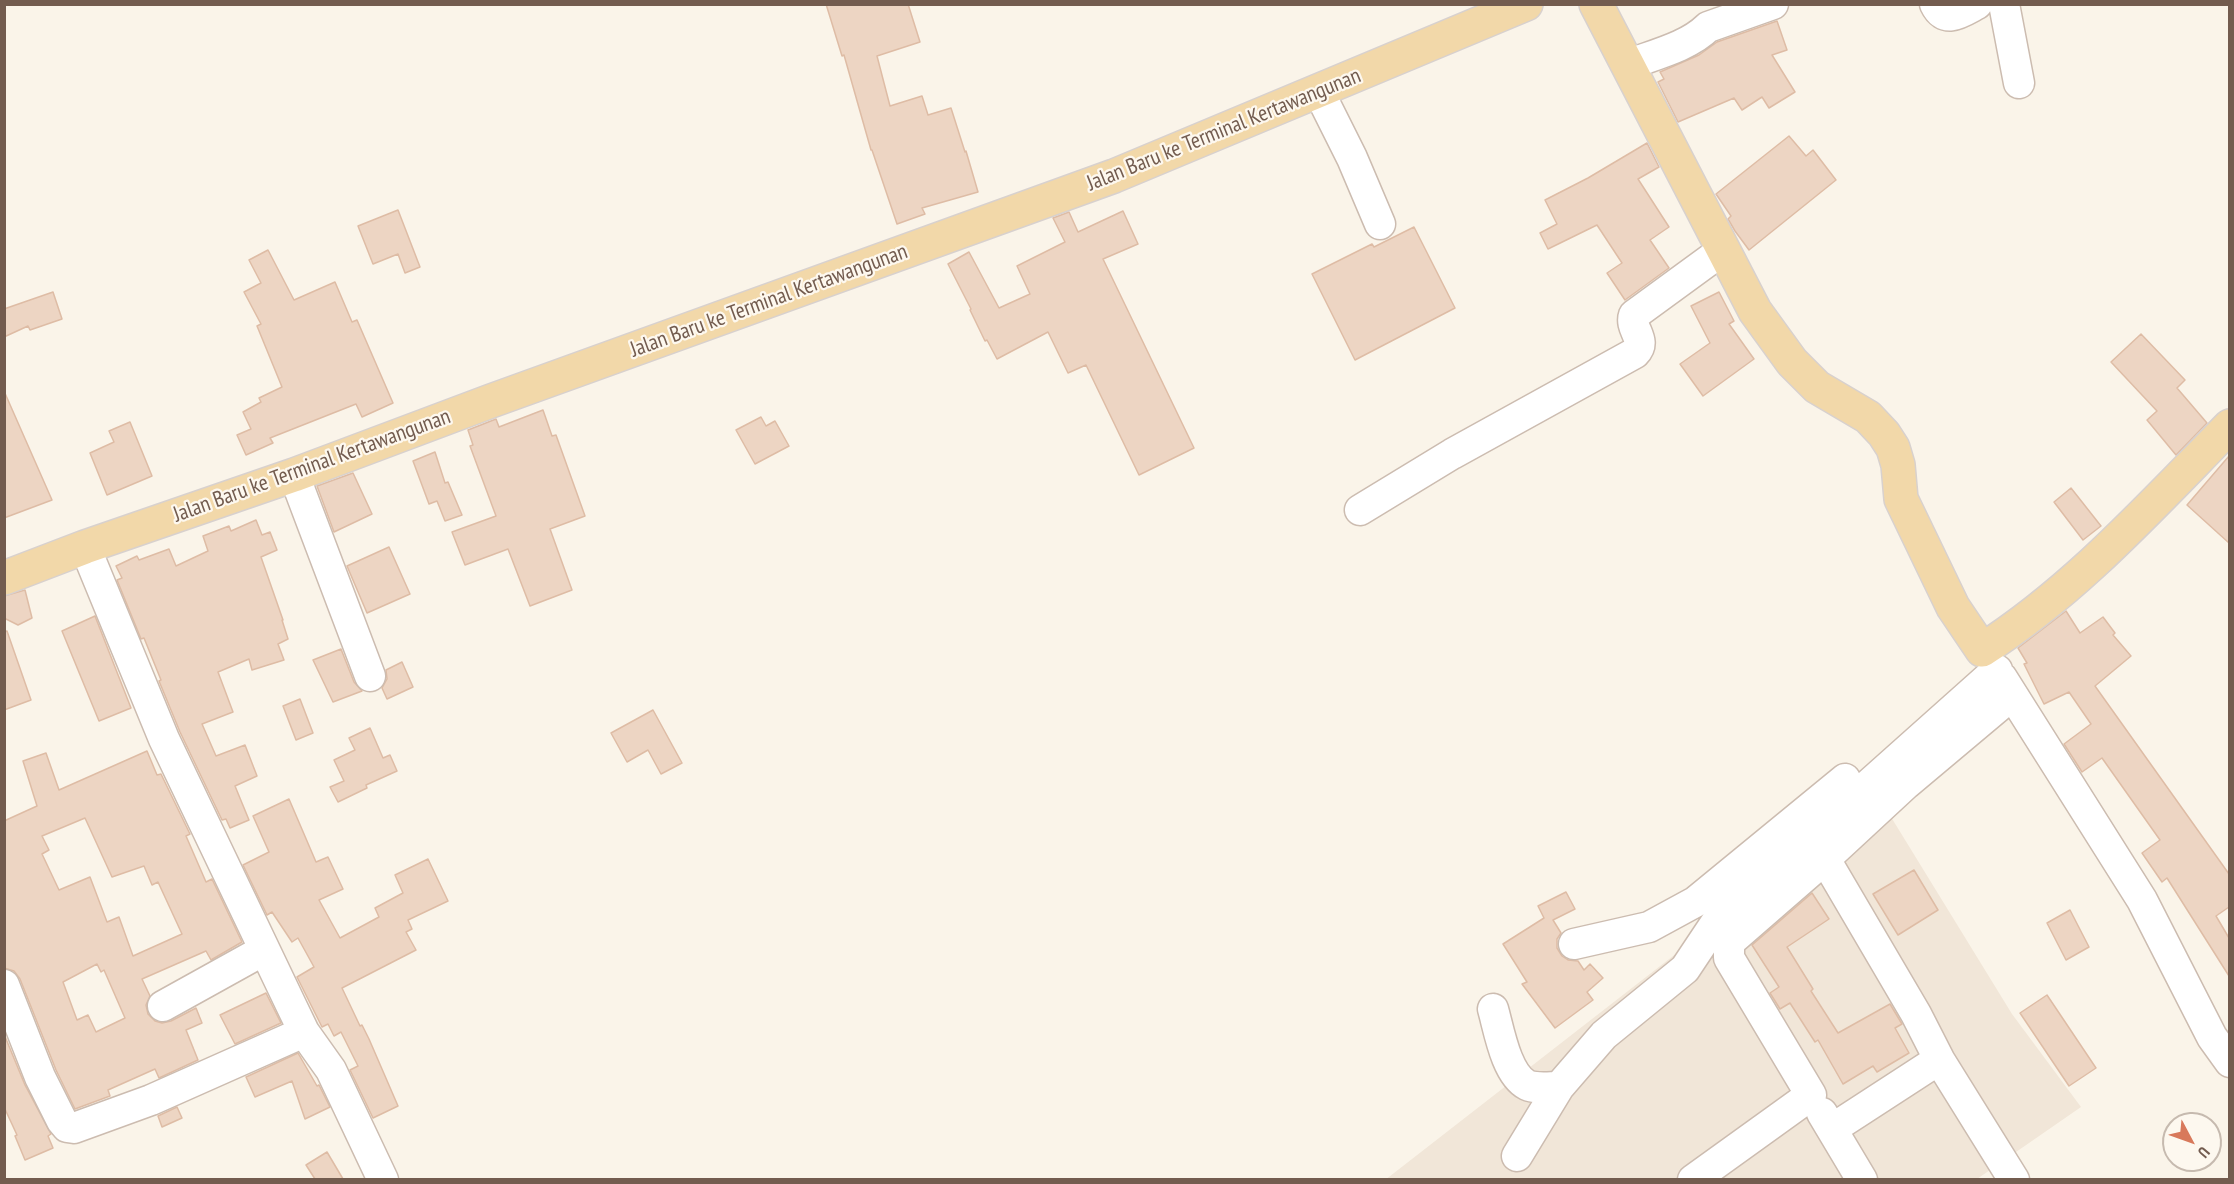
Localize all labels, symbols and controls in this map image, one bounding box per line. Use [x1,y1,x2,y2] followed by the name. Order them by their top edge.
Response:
[1083,63,1365,197] street label: Jalan Baru ke Terminal Kertawangunan
[627,239,911,363] street label: Jalan Baru ke Terminal Kertawangunan
[170,404,454,528] street label: Jalan Baru ke Terminal Kertawangunan
[2162,1112,2222,1172] north arrow
[2194,1143,2214,1162] text: U

